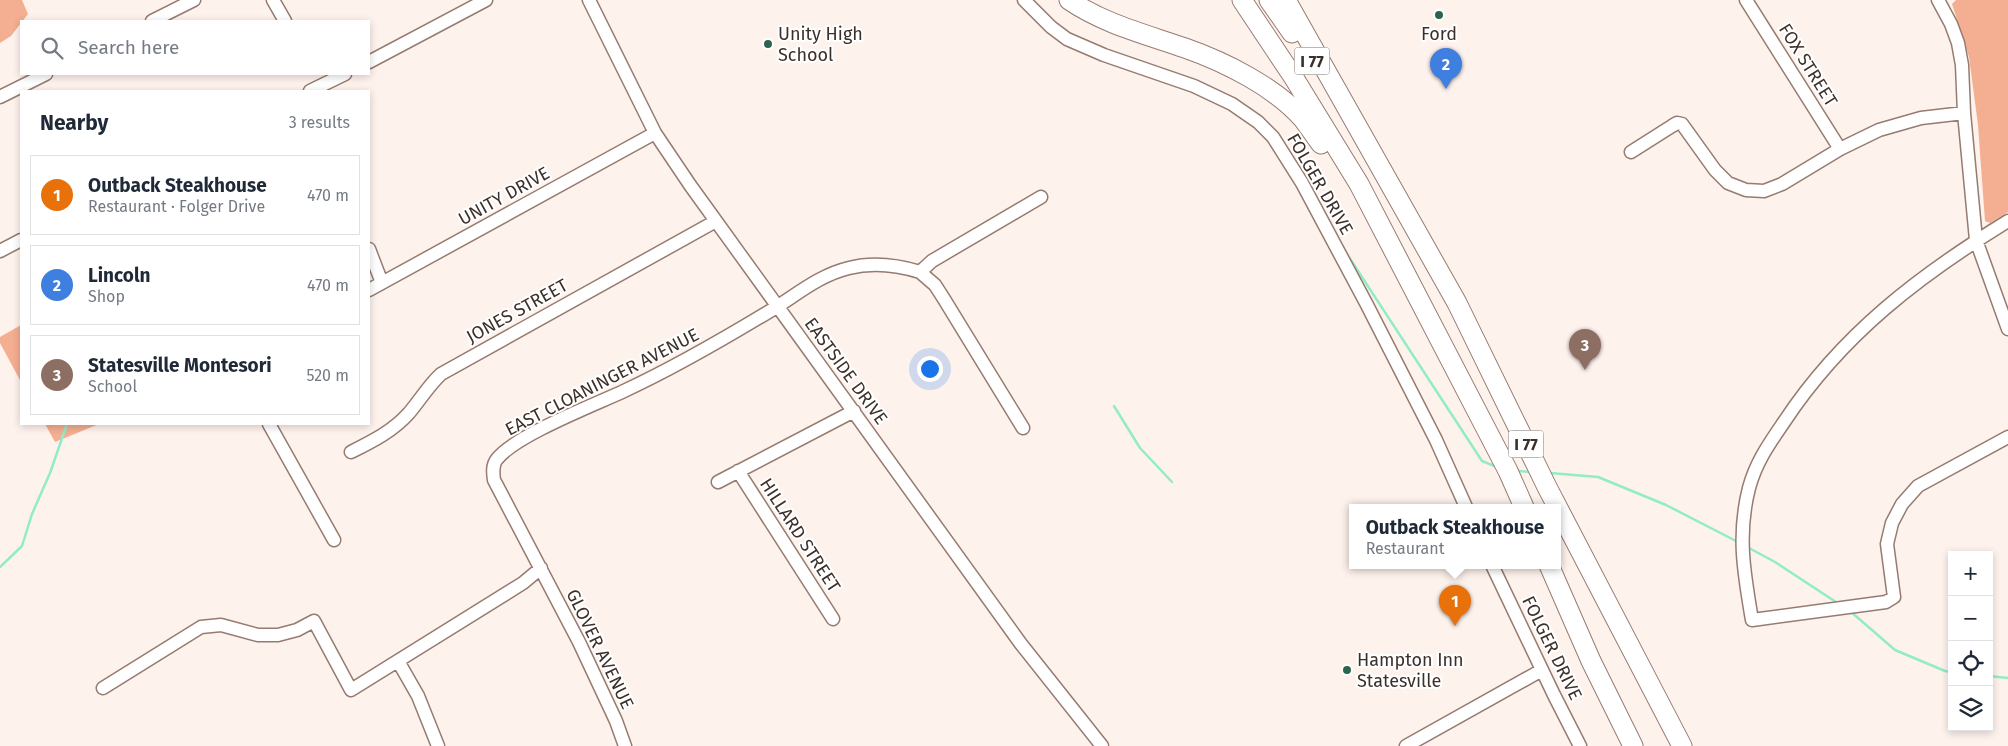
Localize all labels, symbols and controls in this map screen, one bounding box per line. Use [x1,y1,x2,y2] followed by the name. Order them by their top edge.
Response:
[1433,9,1445,21] marker: Ford
[20,20,370,75] search box
[1774,20,1842,111] street label: FOX STREET
[778,23,863,66] place label: Unity High School
[1421,23,1457,45] place label: Ford
[38,34,66,62] icon: search
[78,36,179,59] text: Search here
[762,38,774,50] marker: Unity High School
[1294,48,1330,74] road number: I 77
[1430,48,1462,89] pin: 2
[40,110,108,136] text: Nearby
[289,113,350,132] text: 3 results
[1282,129,1358,239] street label: FOLGER DRIVE
[455,162,553,230] street label: UNITY DRIVE
[88,174,267,197] text: Outback Steakhouse
[53,186,61,205] text: 1
[307,186,349,205] text: 470 m
[88,197,265,216] text: Restaurant · Folger Drive
[88,264,151,287] text: Lincoln
[462,274,572,348] street label: JONES STREET
[53,276,61,295] text: 2
[307,276,349,295] text: 470 m
[88,287,125,306] text: Shop
[800,313,892,429] street label: EASTSIDE DRIVE
[502,324,702,440] street label: EAST CLOANINGER AVENUE
[1569,329,1601,370] pin: 3
[88,354,272,377] text: Statesville Montesori
[917,356,943,382] your location
[53,366,61,385] text: 3
[306,366,349,385] text: 520 m
[88,377,137,396] text: School
[1508,430,1544,458] road number: I 77
[755,474,845,597] street label: HILLARD STREET
[1349,504,1561,569] popup
[1366,516,1544,539] text: Outback Steakhouse
[1366,539,1444,558] text: Restaurant
[1948,551,1993,731] map controls
[1948,551,1993,596] button: +
[561,585,639,713] street label: GLOVER AVENUE
[1439,585,1471,626] pin: 1
[1517,592,1587,704] street label: FOLGER DRIVE
[1948,596,1993,641] button: −
[1948,641,1993,686] button: locate
[1357,649,1464,692] place label: Hampton Inn Statesville
[1341,664,1353,676] marker: Hampton Inn Statesville
[1948,686,1993,731] button: layers

